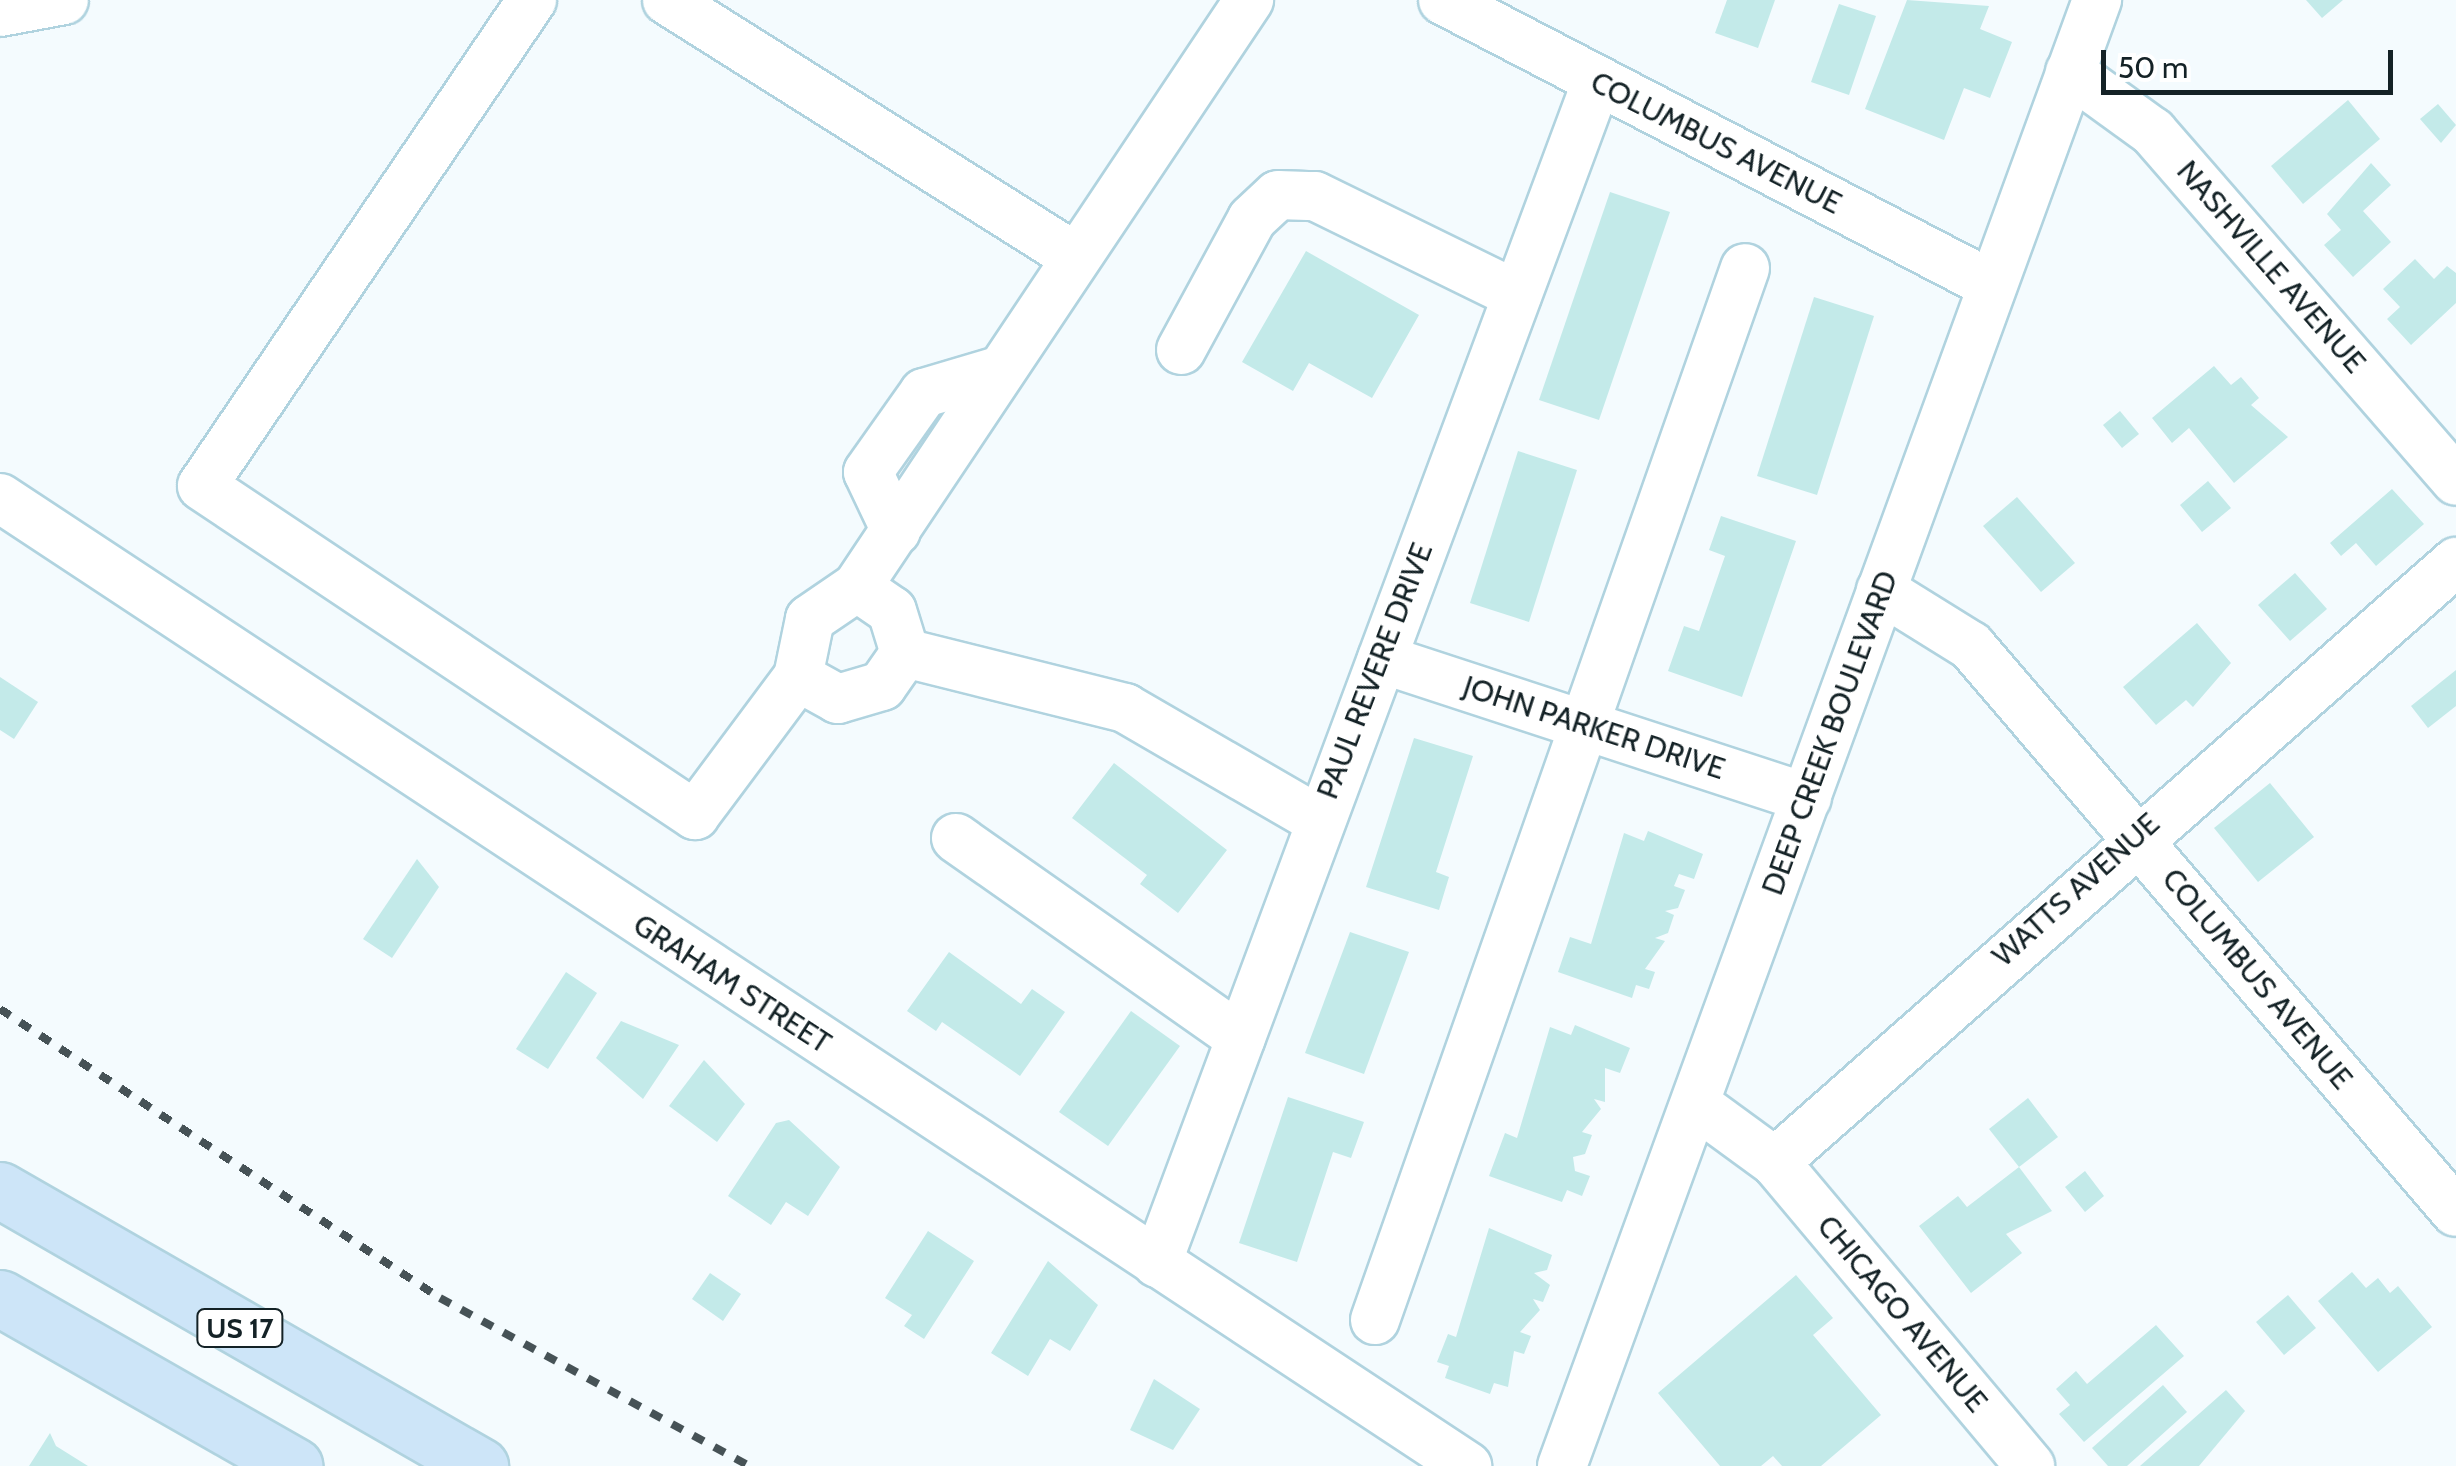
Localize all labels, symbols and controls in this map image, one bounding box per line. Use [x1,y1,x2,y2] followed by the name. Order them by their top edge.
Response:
[2106,30,2398,92] scale bar
[2118,49,2188,86] text: 50 m
[1585,64,1847,222] street label: COLUMBUS AVENUE
[2169,154,2373,380] street label: NASHVILLE AVENUE
[1310,538,1440,804] street label: PAUL REVERE DRIVE
[1755,566,1905,900] street label: DEEP CREEK BOULEVARD
[1459,669,1729,787] street label: JOHN PARKER DRIVE
[1985,806,2167,974] street label: WATTS AVENUE
[2154,861,2360,1097] street label: COLUMBUS AVENUE
[626,907,838,1061] street label: GRAHAM STREET
[1809,1208,1995,1420] street label: CHICAGO AVENUE
[195,1305,285,1351] road number: US 17

